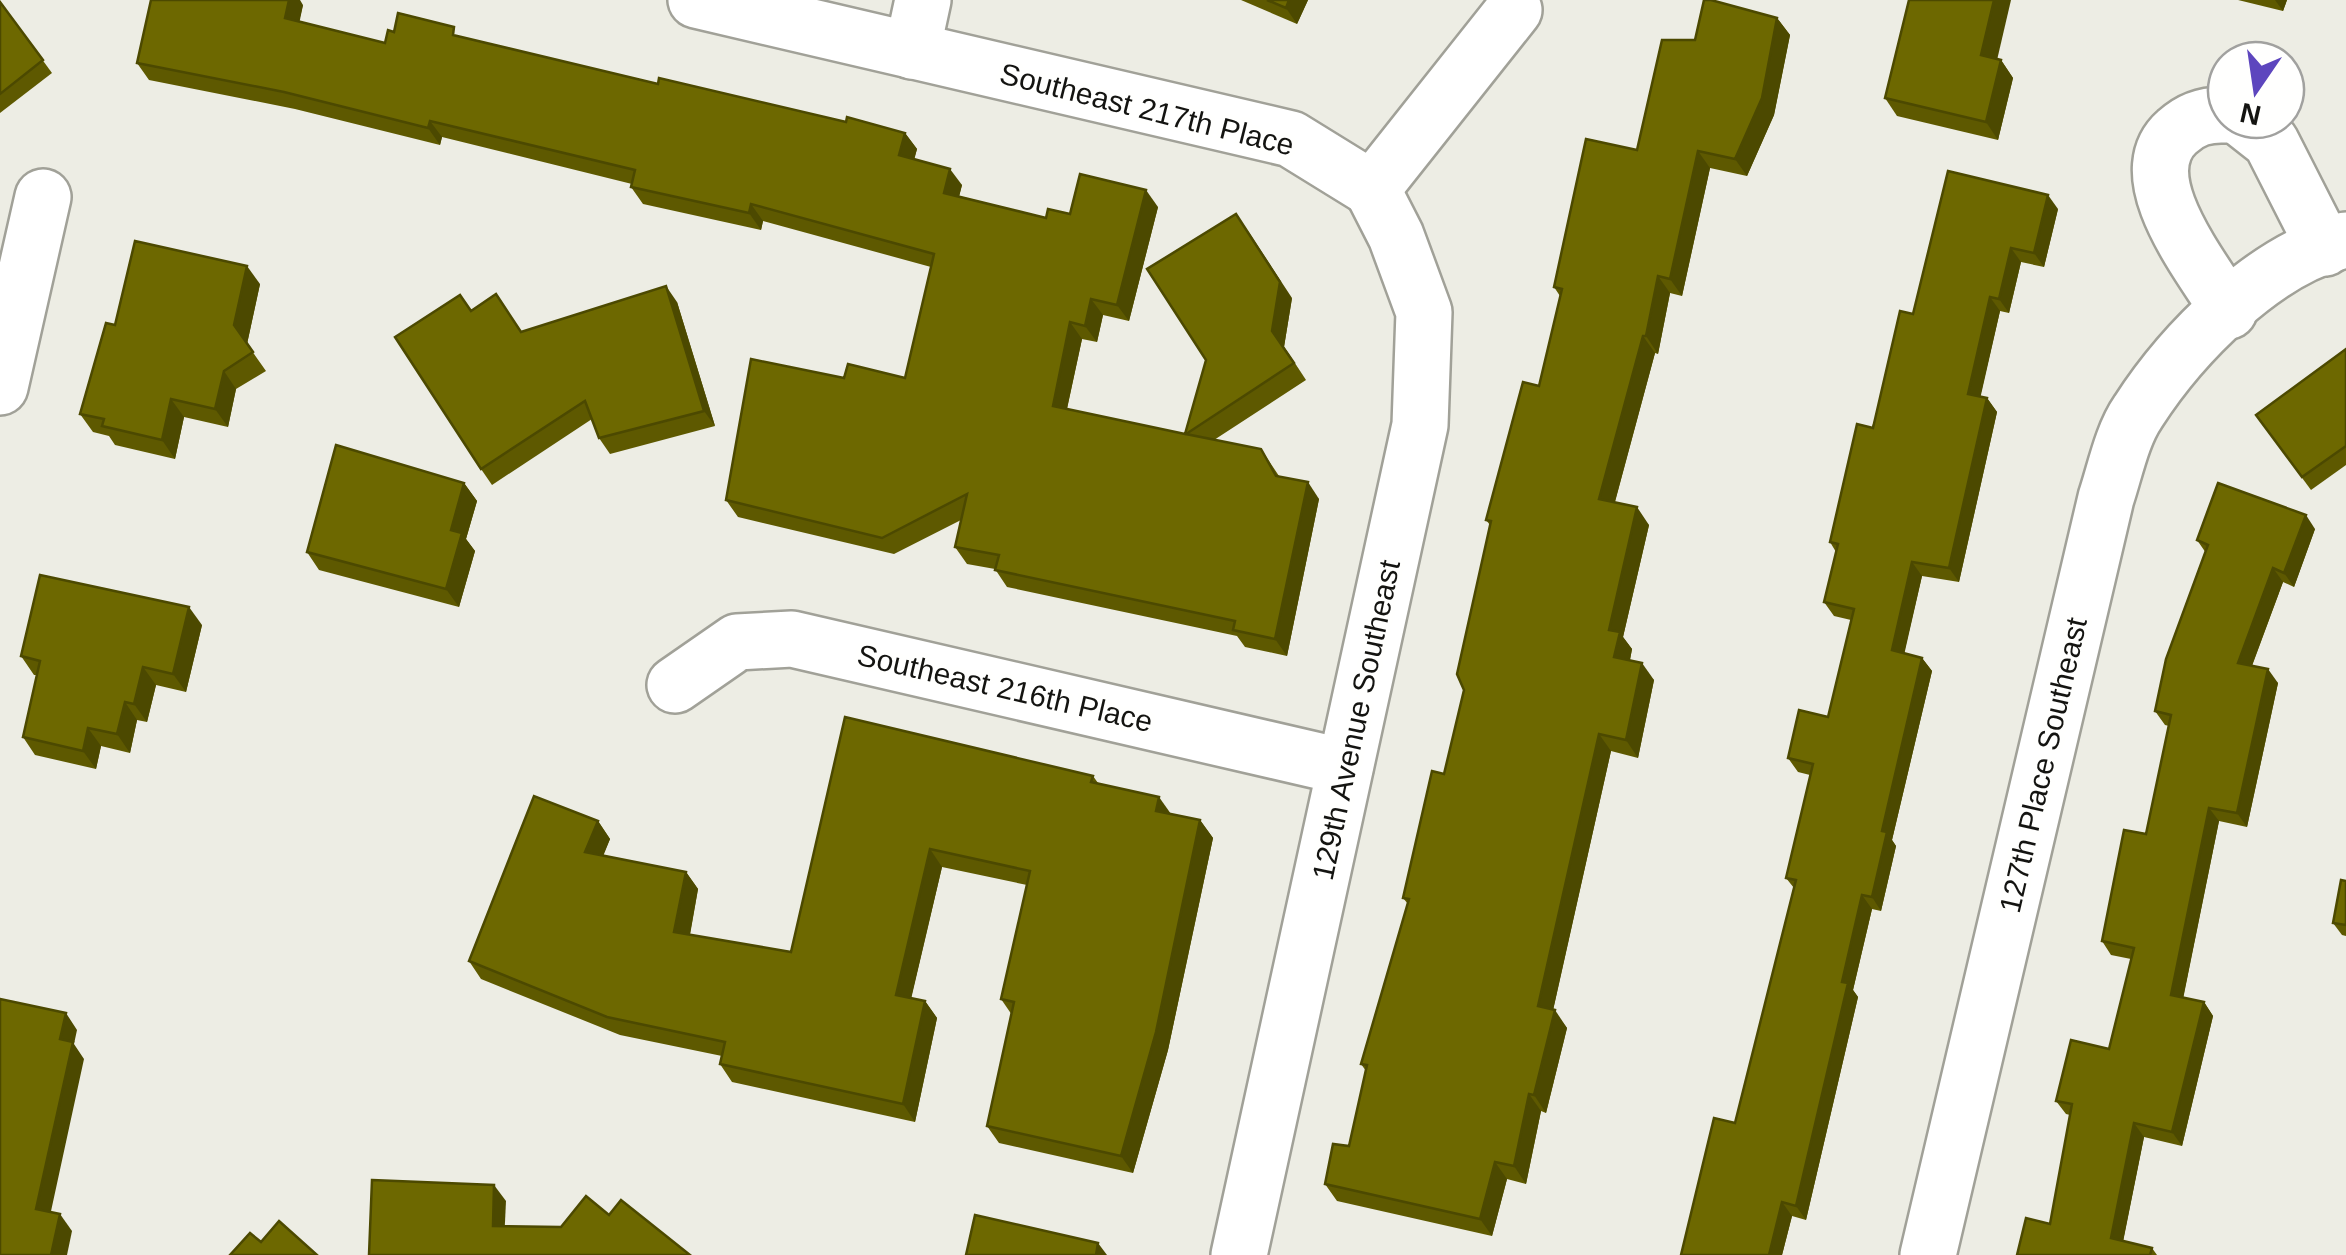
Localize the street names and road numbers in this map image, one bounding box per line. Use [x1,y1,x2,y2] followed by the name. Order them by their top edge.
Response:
[997,56,1297,162] street label: Southeast 217th Place
[1306,556,1406,883] street label: 129th Avenue Southeast
[1993,614,2093,916] street label: 127th Place Southeast
[854,638,1156,738] street label: Southeast 216th Place

